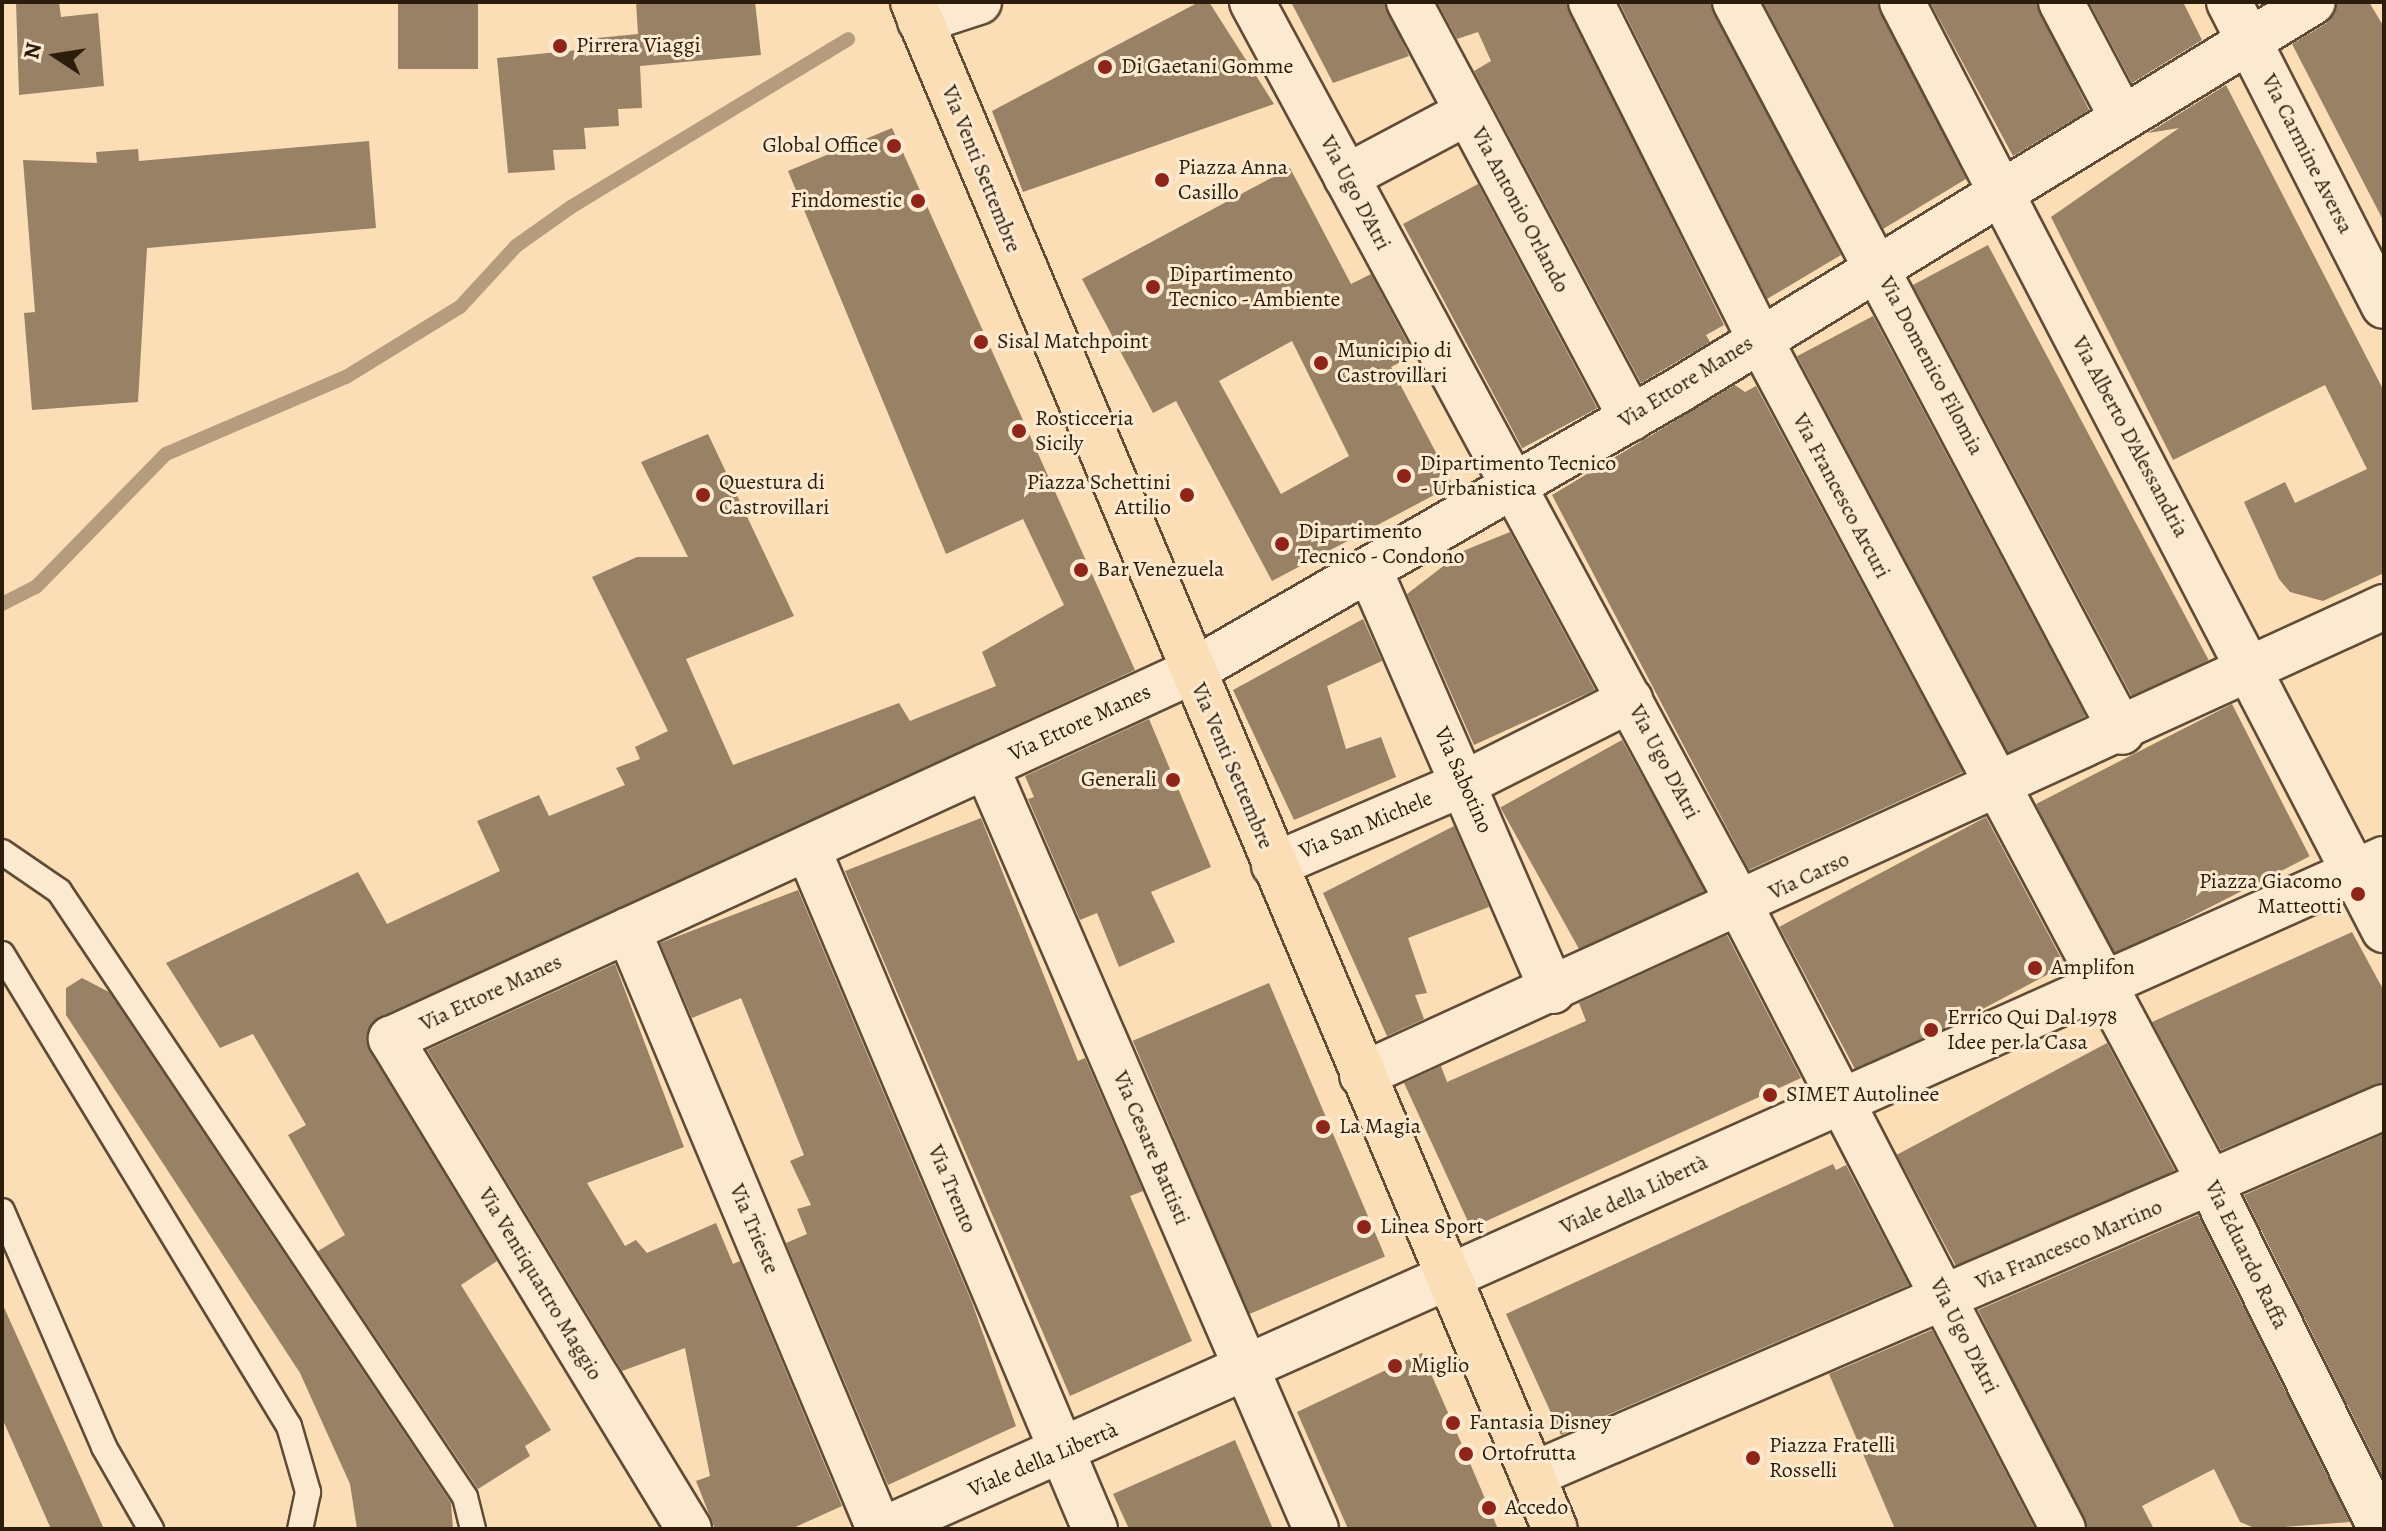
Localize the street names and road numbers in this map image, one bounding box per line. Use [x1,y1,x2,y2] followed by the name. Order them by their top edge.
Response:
[2255,70,2359,238] street label: Via Carmine Aversa
[935,82,1027,256] street label: Via Venti Settembre
[1465,123,1575,297] street label: Via Antonio Orlando
[1314,131,1396,255] street label: Via Ugo D'Atri
[1873,272,1989,460] street label: Via Domenico Filomia
[1614,330,1758,434] street label: Via Ettore Manes
[2066,332,2194,542] street label: Via Alberto D'Alessandria
[1786,409,1896,583] street label: Via Francesco Arcuri
[1005,679,1155,767] street label: Via Ettore Manes
[1185,679,1279,853] street label: Via Venti Settembre
[1623,700,1705,824] street label: Via Ugo D'Atri
[1428,723,1498,837] street label: Via Sabotino
[1295,785,1437,865] street label: Via San Michele
[1765,846,1853,906] street label: Via Carso
[416,949,566,1037] street label: Via Ettore Manes
[1107,1067,1195,1229] street label: Via Cesare Battisti
[922,1141,982,1237] street label: Via Trento
[1556,1149,1712,1241] street label: Viale della Libertà
[2199,1176,2293,1334] street label: Via Eduardo Raffa
[723,1180,785,1278] street label: Via Trieste
[472,1183,608,1385] street label: Via Ventiquattro Maggio
[1972,1194,2166,1296] street label: Via Francesco Martino
[1924,1274,2004,1398] street label: Via Ugo D'Atri
[964,1417,1122,1503] street label: Viale della Libertà

